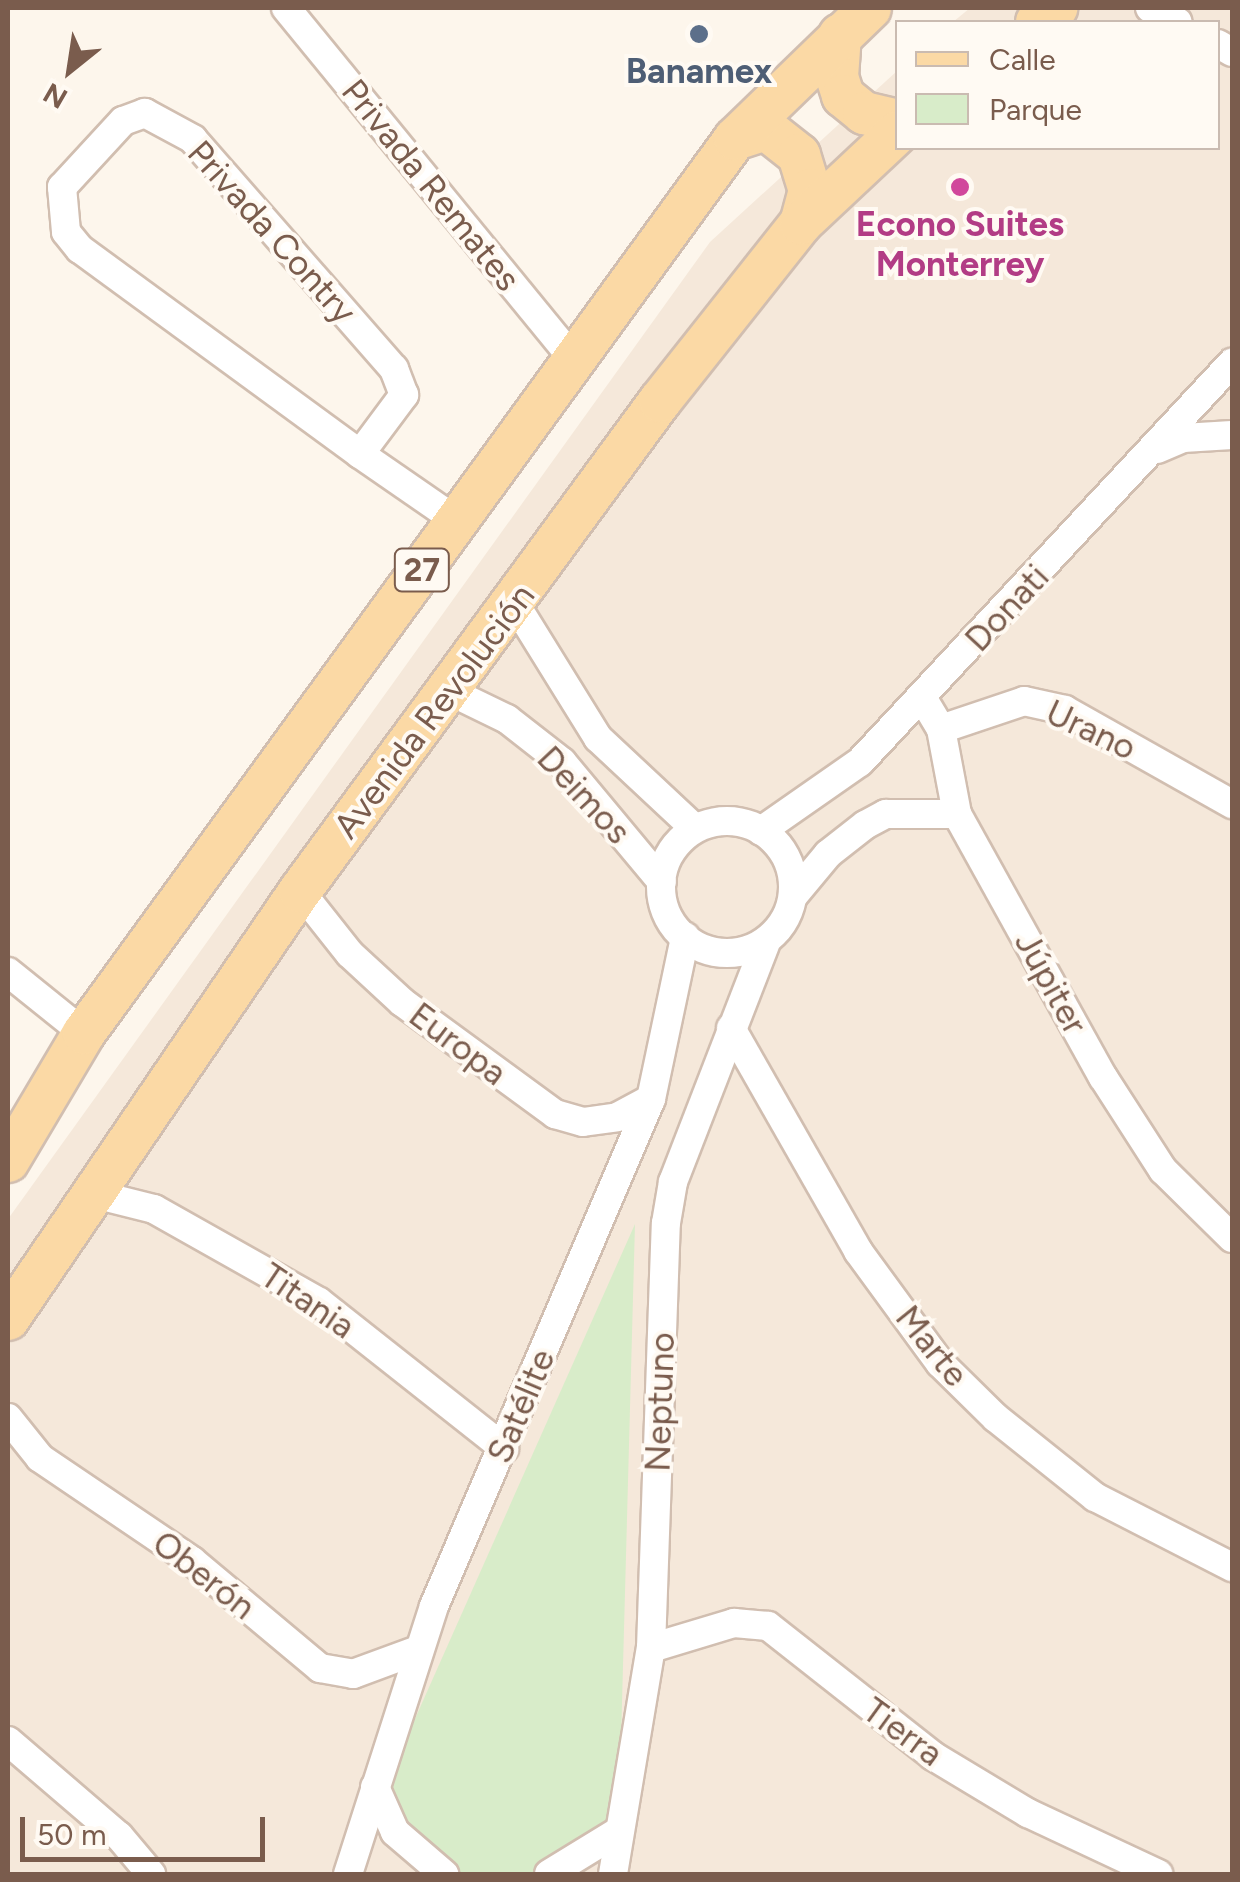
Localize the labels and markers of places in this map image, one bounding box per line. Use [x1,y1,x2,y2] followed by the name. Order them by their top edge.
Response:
[688,23,710,45] marker: Banamex
[626,50,772,92] place label: Banamex
[949,176,971,198] marker: Econo Suites Monterrey
[856,203,1064,285] place label: Econo Suites Monterrey

